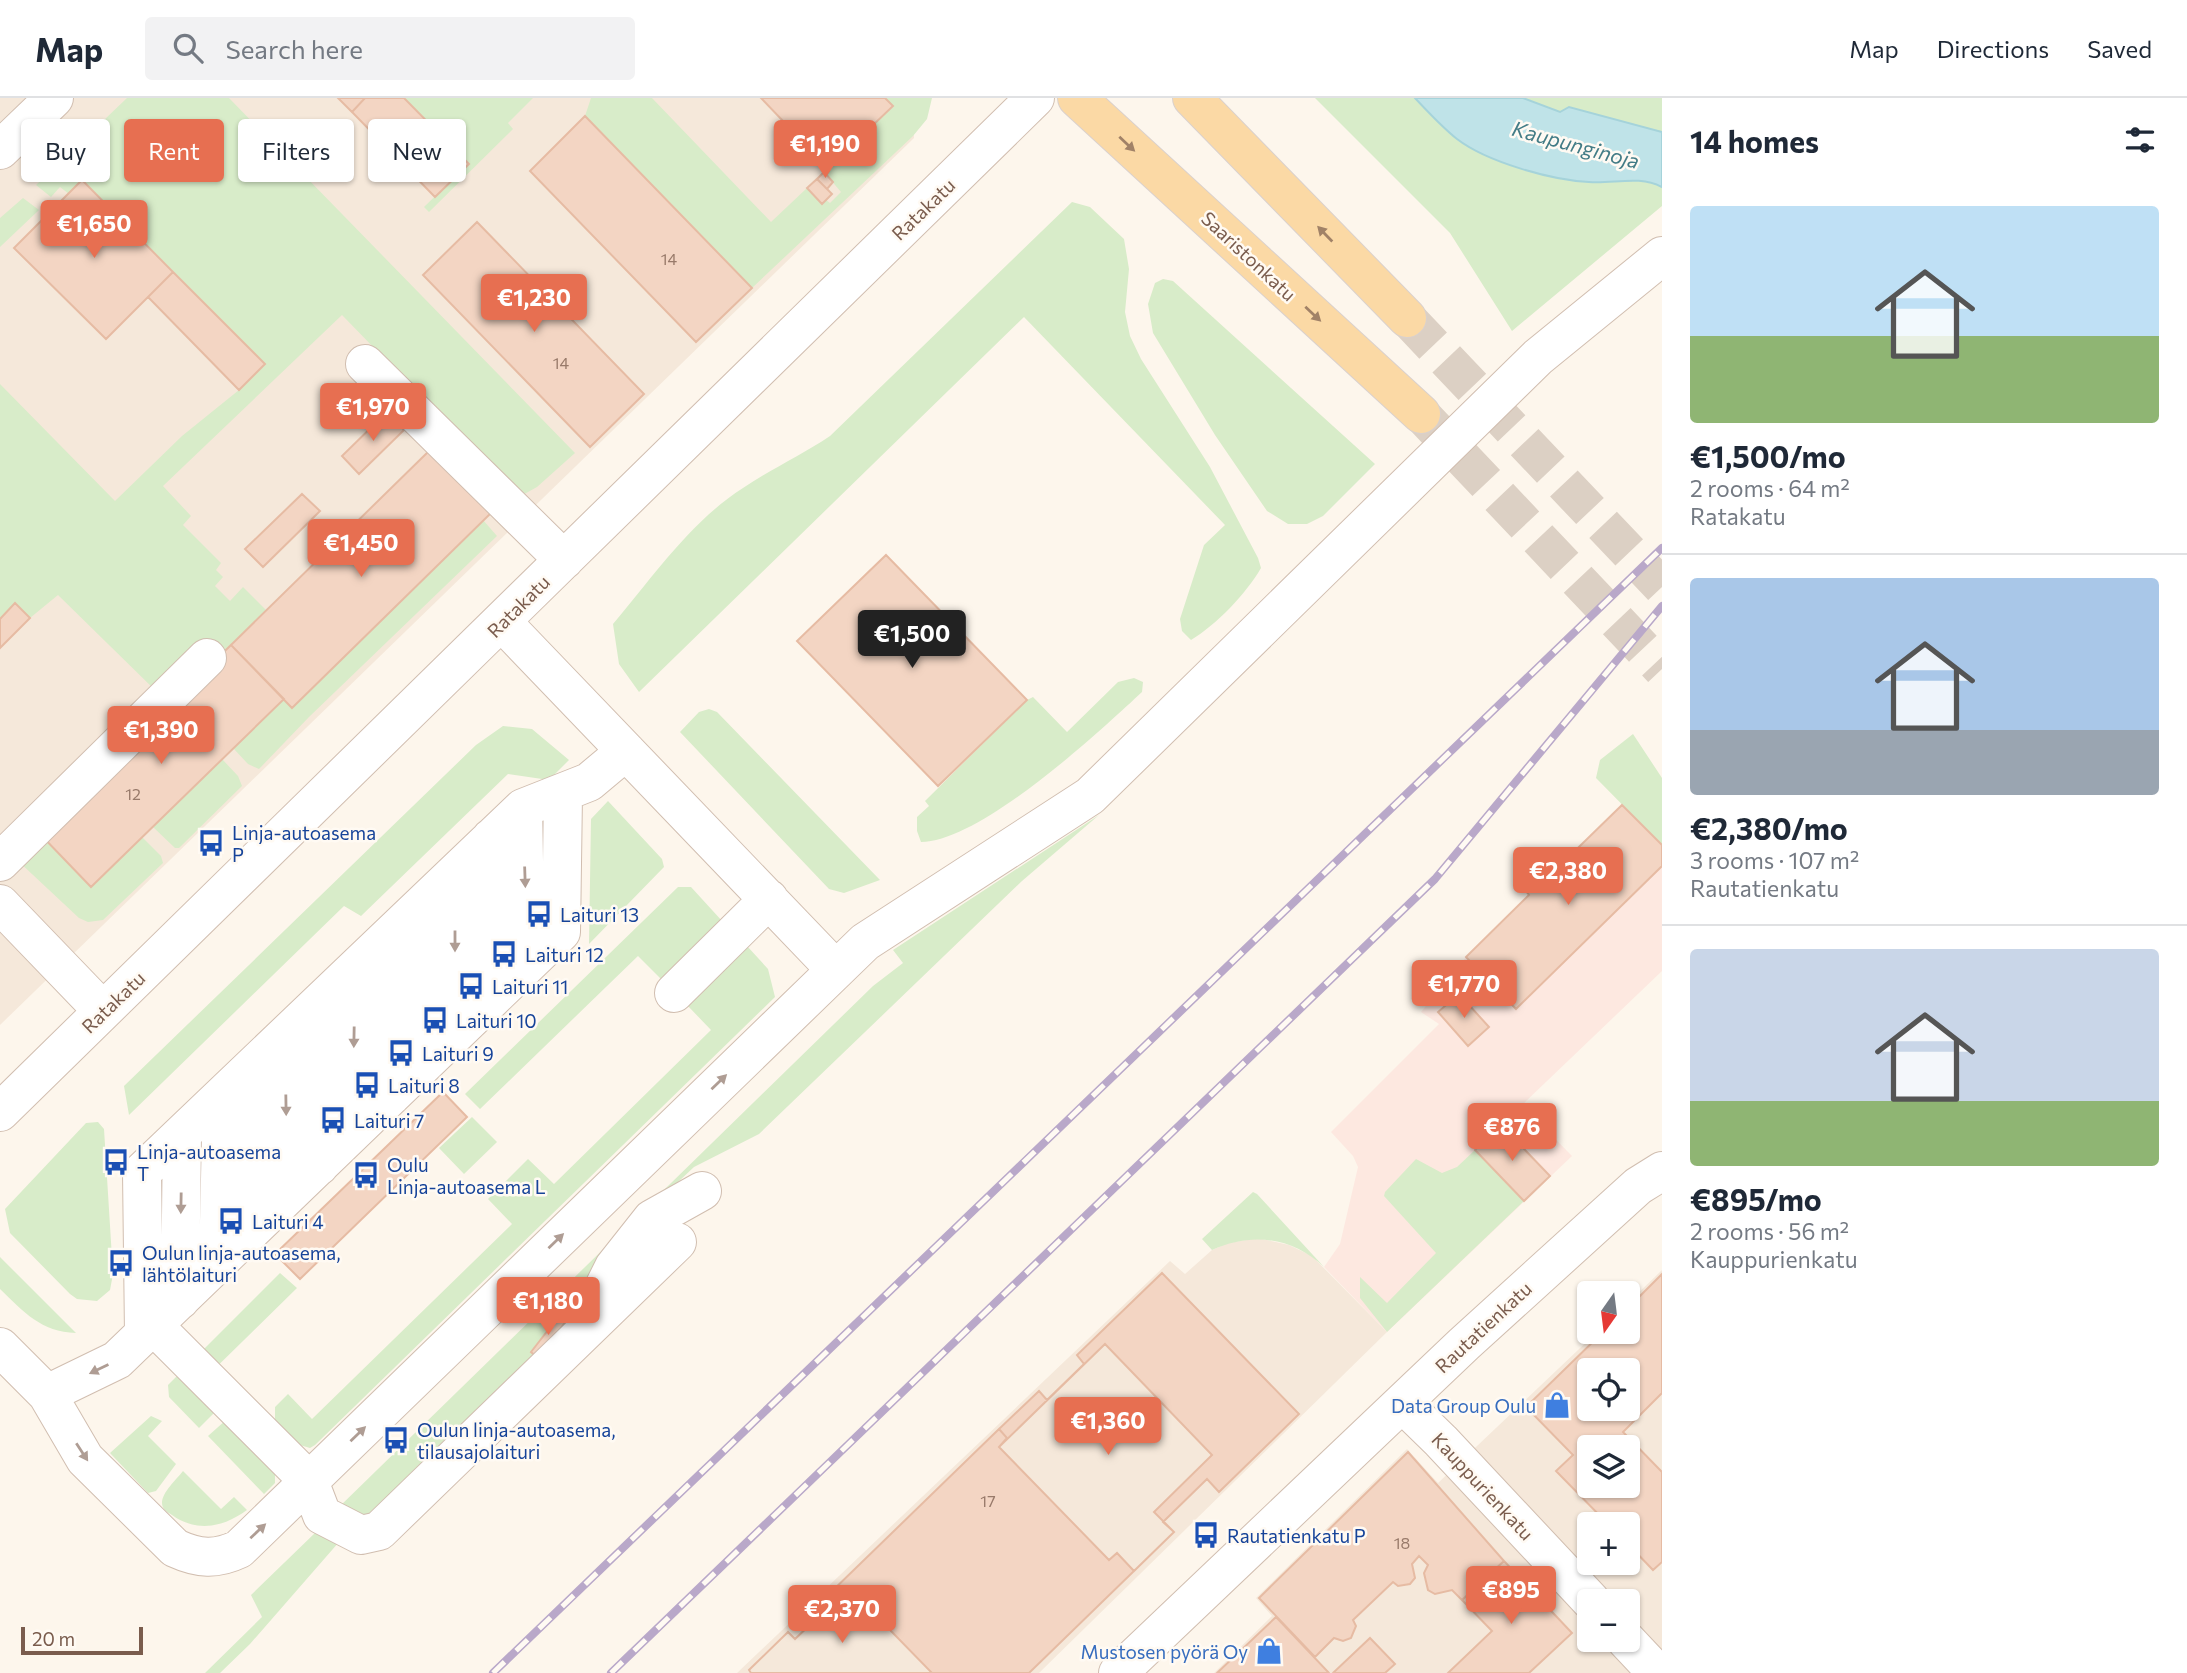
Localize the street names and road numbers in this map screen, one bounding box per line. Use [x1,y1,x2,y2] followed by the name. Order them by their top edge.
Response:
[887,173,959,245] street label: Ratakatu
[1197,206,1301,306] street label: Saaristonkatu
[482,570,554,642] street label: Ratakatu
[77,966,149,1038] street label: Ratakatu
[1430,1277,1536,1377] street label: Rautatienkatu
[1427,1428,1539,1544] street label: Kauppurienkatu

